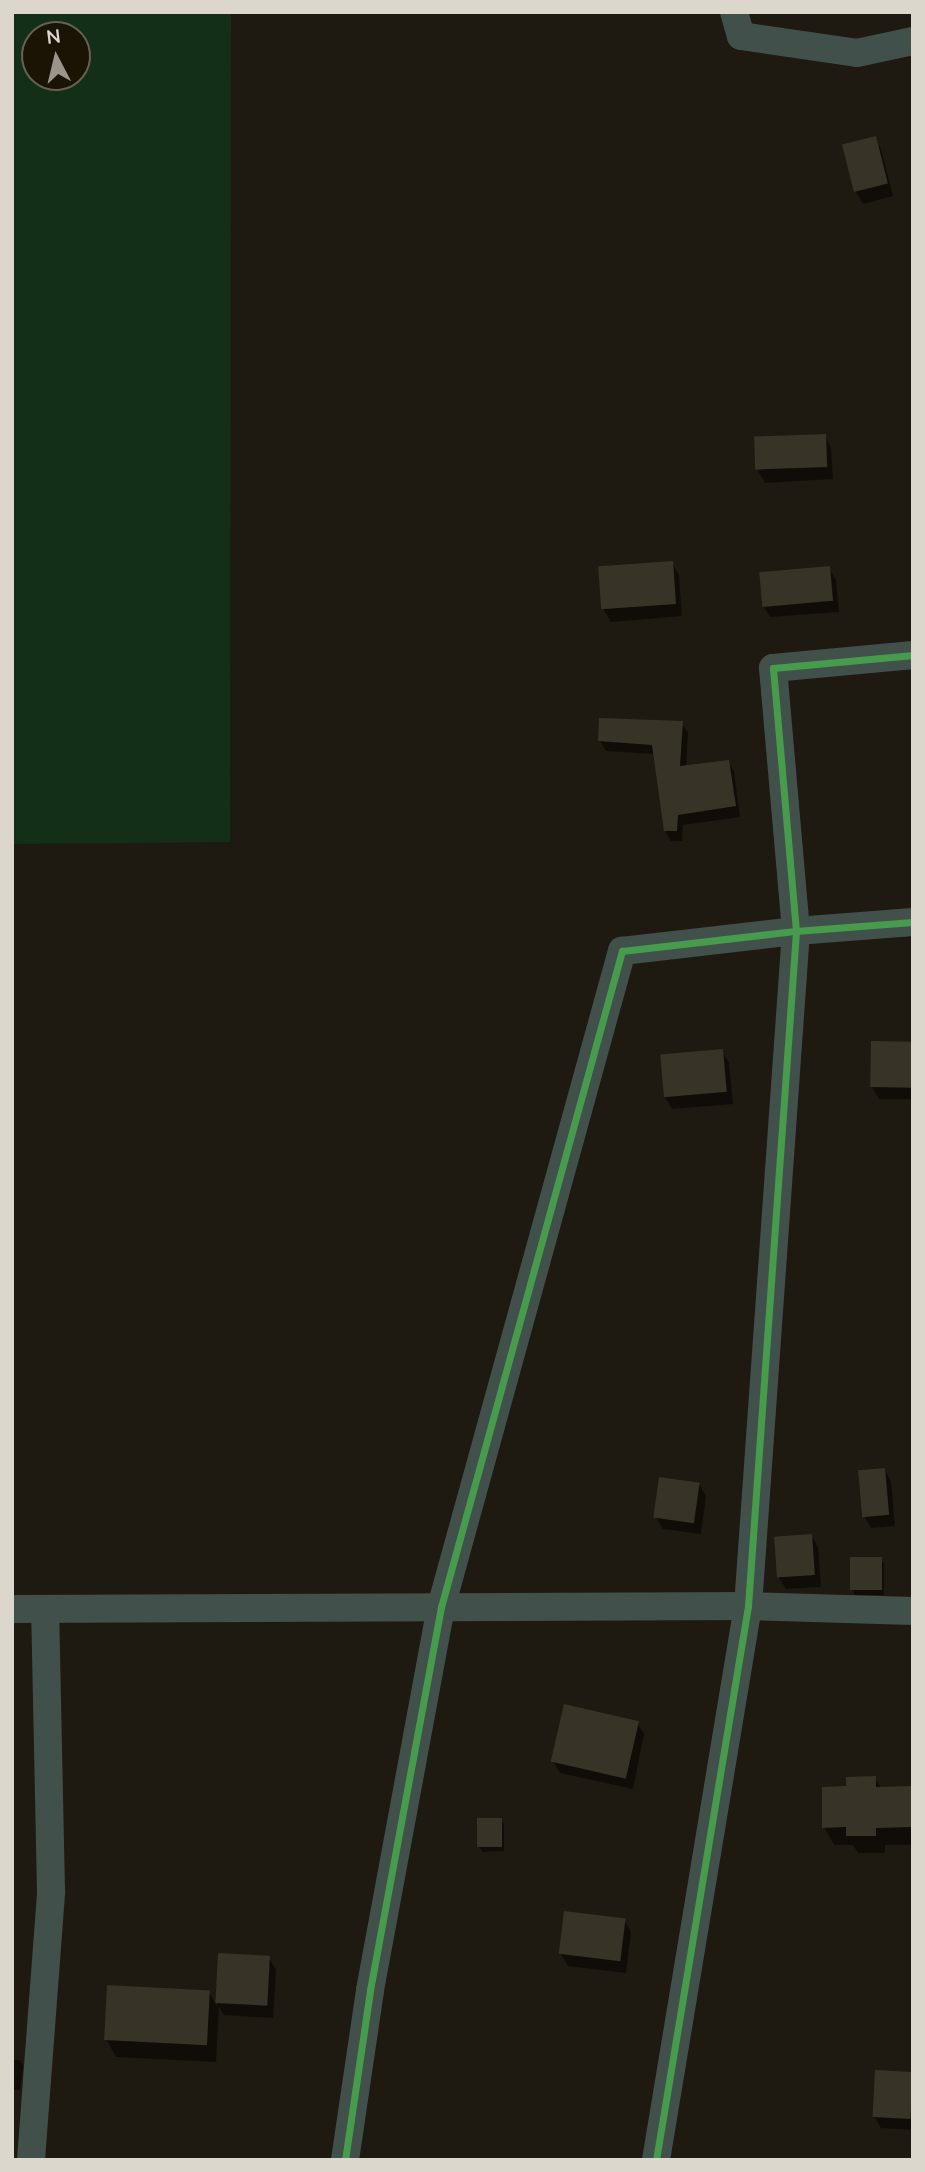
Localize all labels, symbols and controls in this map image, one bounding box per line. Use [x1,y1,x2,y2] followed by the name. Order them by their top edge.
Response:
[21,21,91,91] north arrow
[45,23,62,51] text: N

